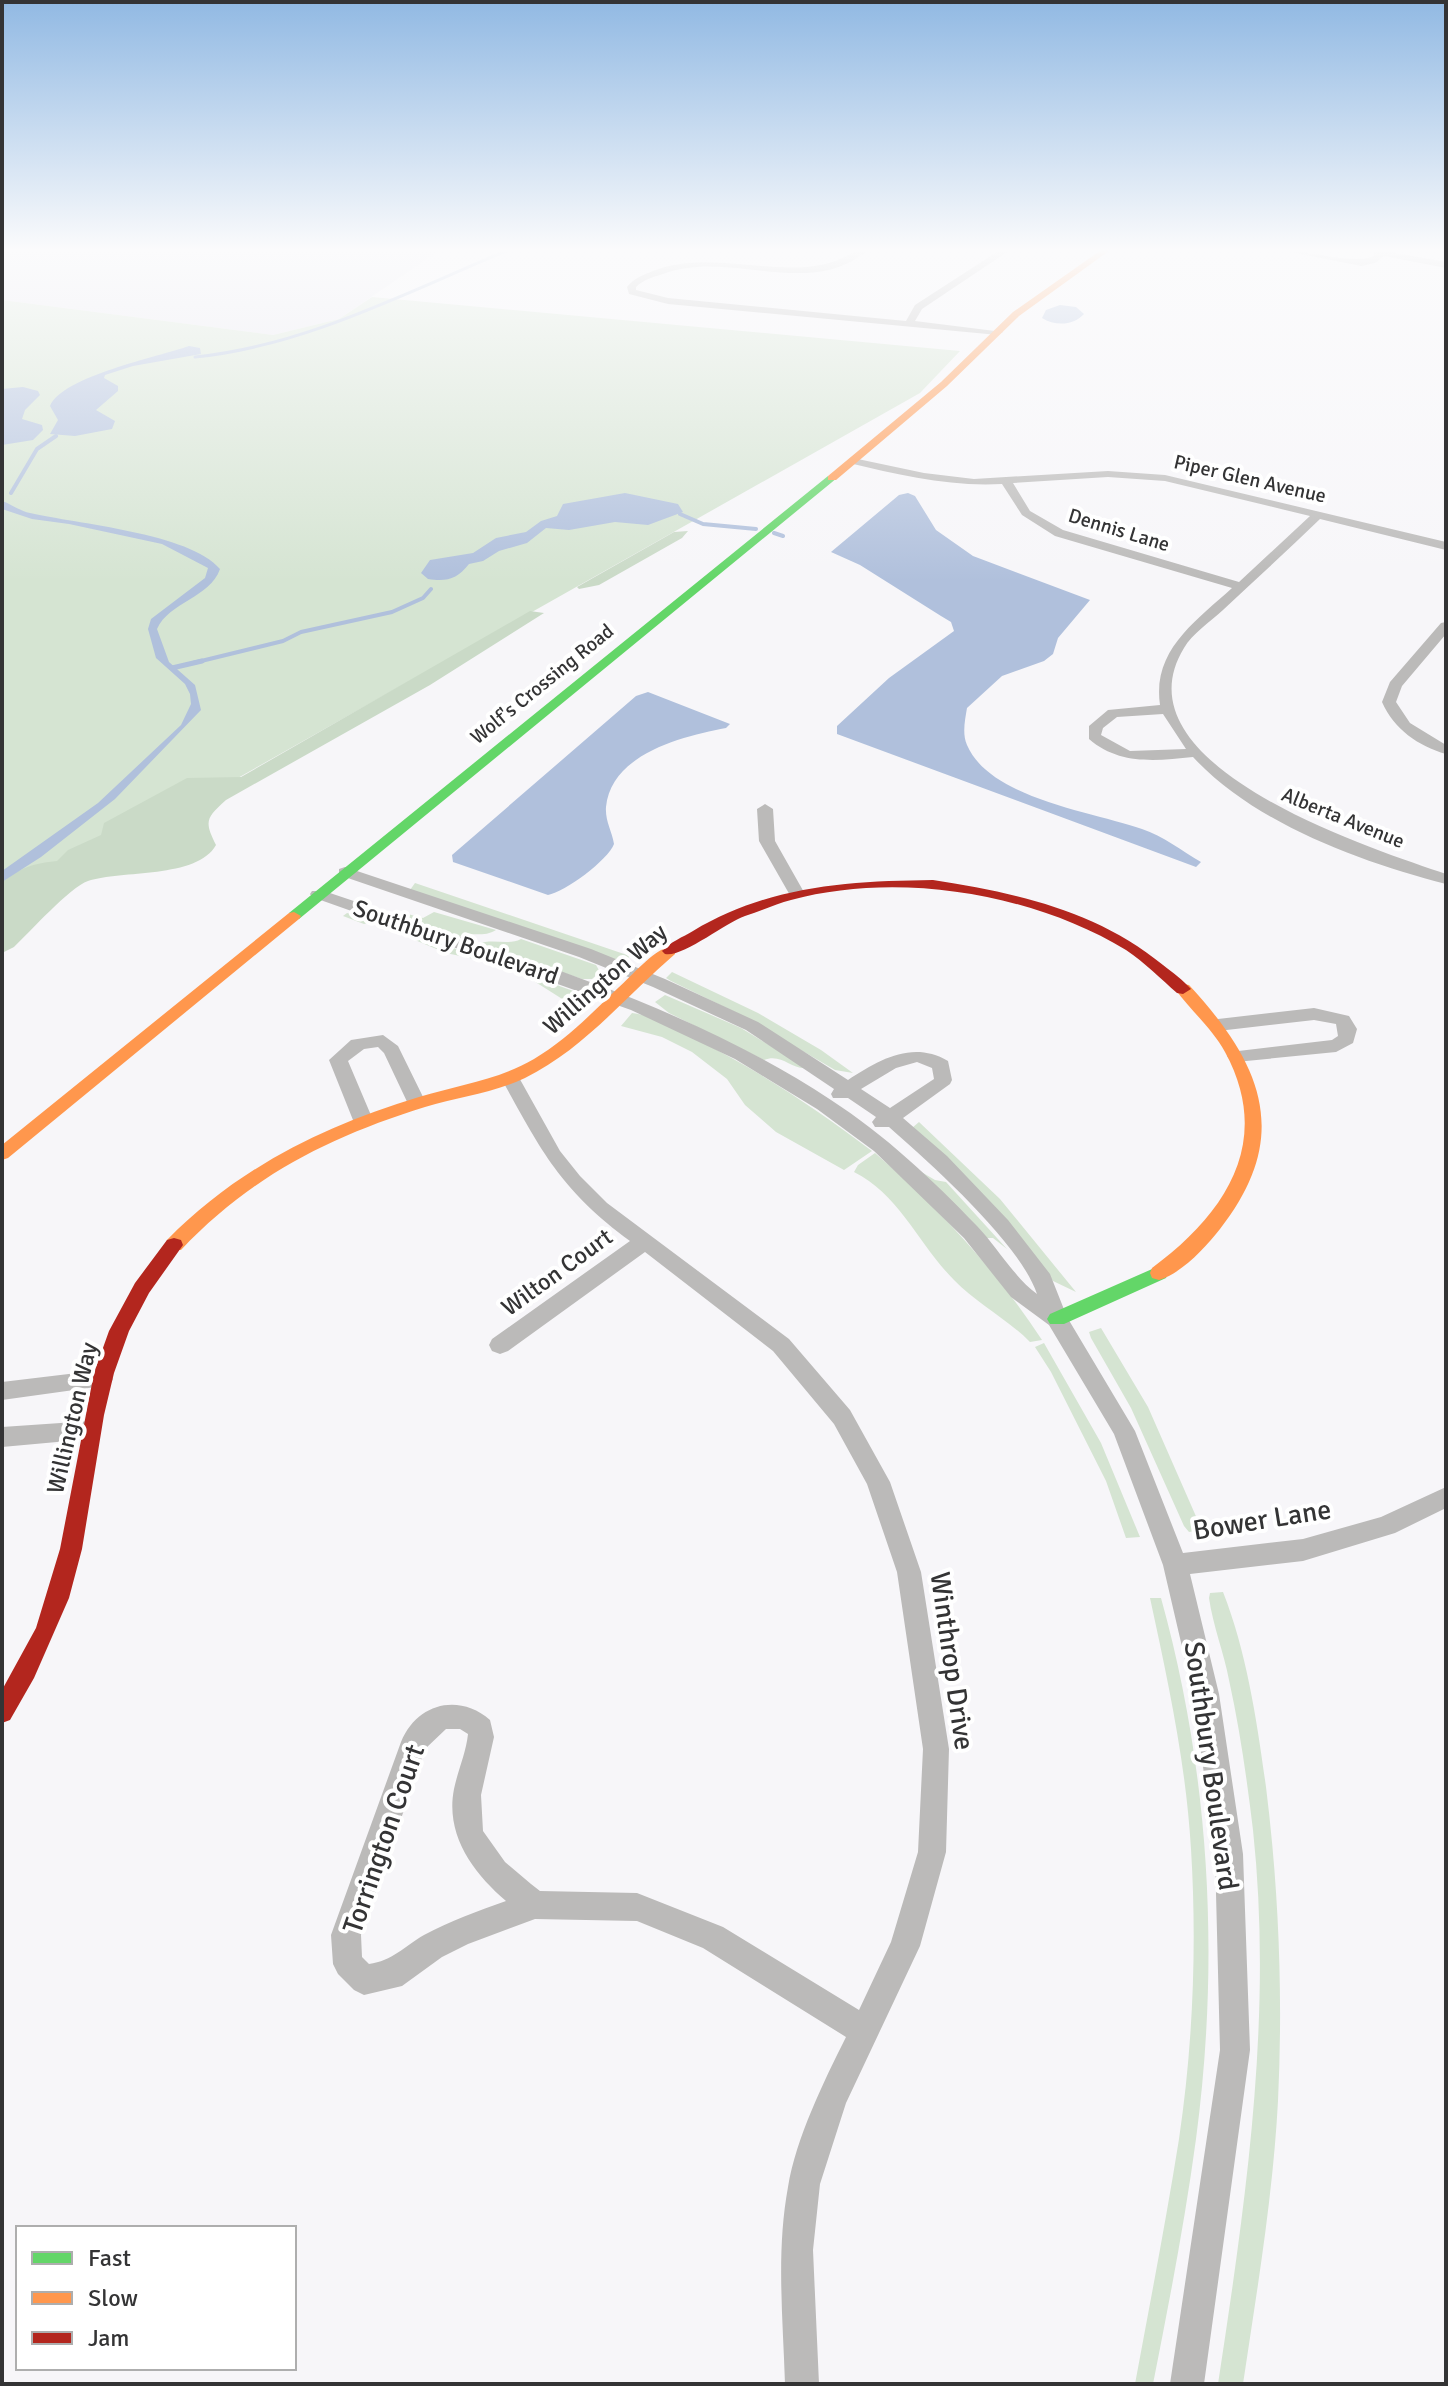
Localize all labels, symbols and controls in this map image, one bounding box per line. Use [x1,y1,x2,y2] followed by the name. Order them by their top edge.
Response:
[1171,449,1329,509] street label: Piper Glen Avenue
[1065,503,1173,557] street label: Dennis Lane
[465,618,619,750] street label: Wolf's Crossing Road
[1278,782,1408,854] street label: Alberta Avenue
[349,893,563,991] street label: Southbury Boulevard
[537,917,673,1041] street label: Willington Way
[495,1222,619,1322] street label: Wilton Court
[40,1339,104,1497] street label: Willington Way
[1191,1492,1333,1548] street label: Bower Lane
[923,1570,981,1752] street label: Winthrop Drive
[1177,1639,1245,1893] street label: Southbury Boulevard
[336,1740,432,1938] street label: Torrington Court
[16,2226,296,2370] legend
[88,2243,131,2273] text: Fast
[88,2283,138,2313] text: Slow
[88,2323,129,2353] text: Jam

